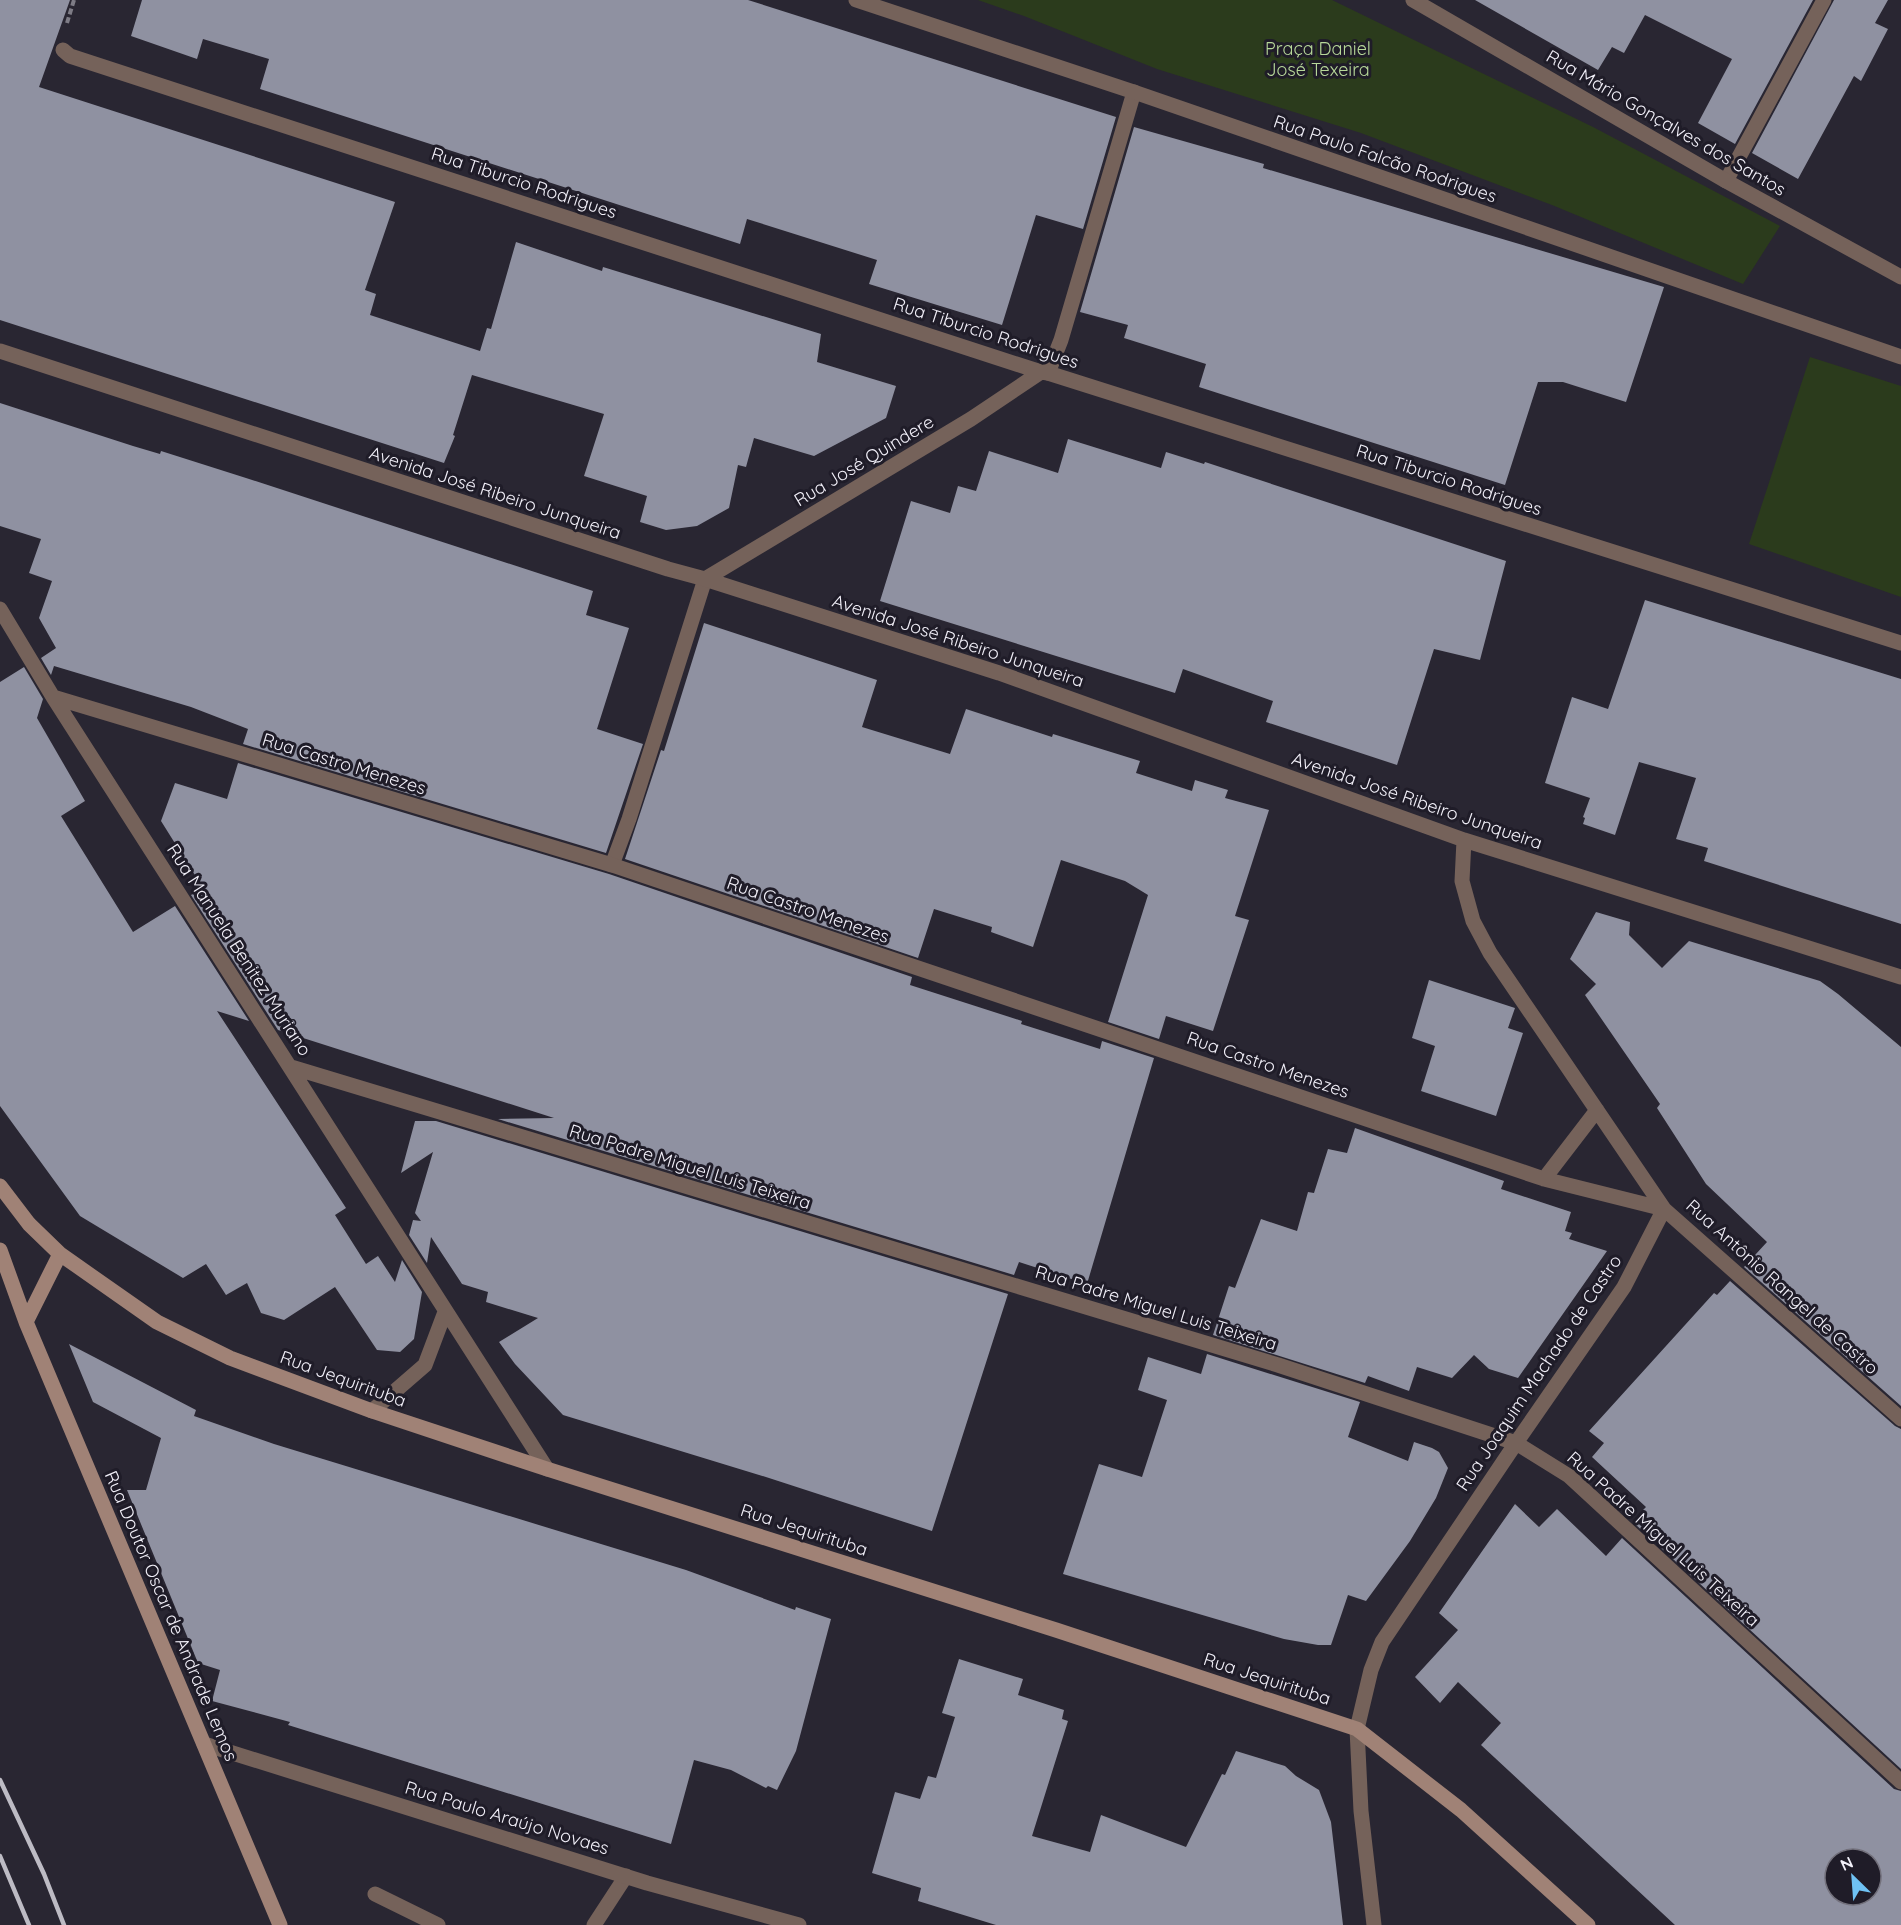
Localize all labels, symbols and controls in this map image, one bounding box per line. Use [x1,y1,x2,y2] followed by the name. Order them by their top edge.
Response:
[1265,37,1371,81] park label: Praça Daniel José Texeira
[1542,44,1790,201] street label: Rua Mário Gonçalves dos Santos
[1271,109,1500,208] street label: Rua Paulo Falcão Rodrigues
[428,142,620,223] street label: Rua Tiburcio Rodrigues
[890,292,1082,373] street label: Rua Tiburcio Rodrigues
[790,410,938,511] street label: Rua José Quindere
[1353,439,1545,520] street label: Rua Tiburcio Rodrigues
[366,441,624,544] street label: Avenida José Ribeiro Junqueira
[829,589,1087,692] street label: Avenida José Ribeiro Junqueira
[259,728,429,799] street label: Rua Castro Menezes
[1289,747,1545,854] street label: Avenida José Ribeiro Junqueira
[162,839,317,1060] street label: Rua Manuela Benitez Muriano
[724,871,892,948] street label: Rua Castro Menezes
[1184,1026,1352,1103] street label: Rua Castro Menezes
[567,1119,814,1214] street label: Rua Padre Miguel Luis Teixeira
[1681,1194,1883,1379] street label: Rua Antônio Rangel de Castro
[1451,1250,1626,1495] street label: Rua Joaquim Machado de Castro
[1033,1260,1280,1355] street label: Rua Padre Miguel Luis Teixeira
[277,1345,409,1412] street label: Rua Jequirituba
[1562,1446,1764,1631] street label: Rua Padre Miguel Luis Teixeira
[100,1467,243,1764] street label: Rua Doutor Oscar de Andrade Lemos
[738,1498,871,1561] street label: Rua Jequirituba
[1201,1647,1334,1710] street label: Rua Jequirituba
[402,1776,612,1860] street label: Rua Paulo Araújo Novaes
[1823,1847,1883,1907] north arrow
[1837,1852,1856,1875] text: N

